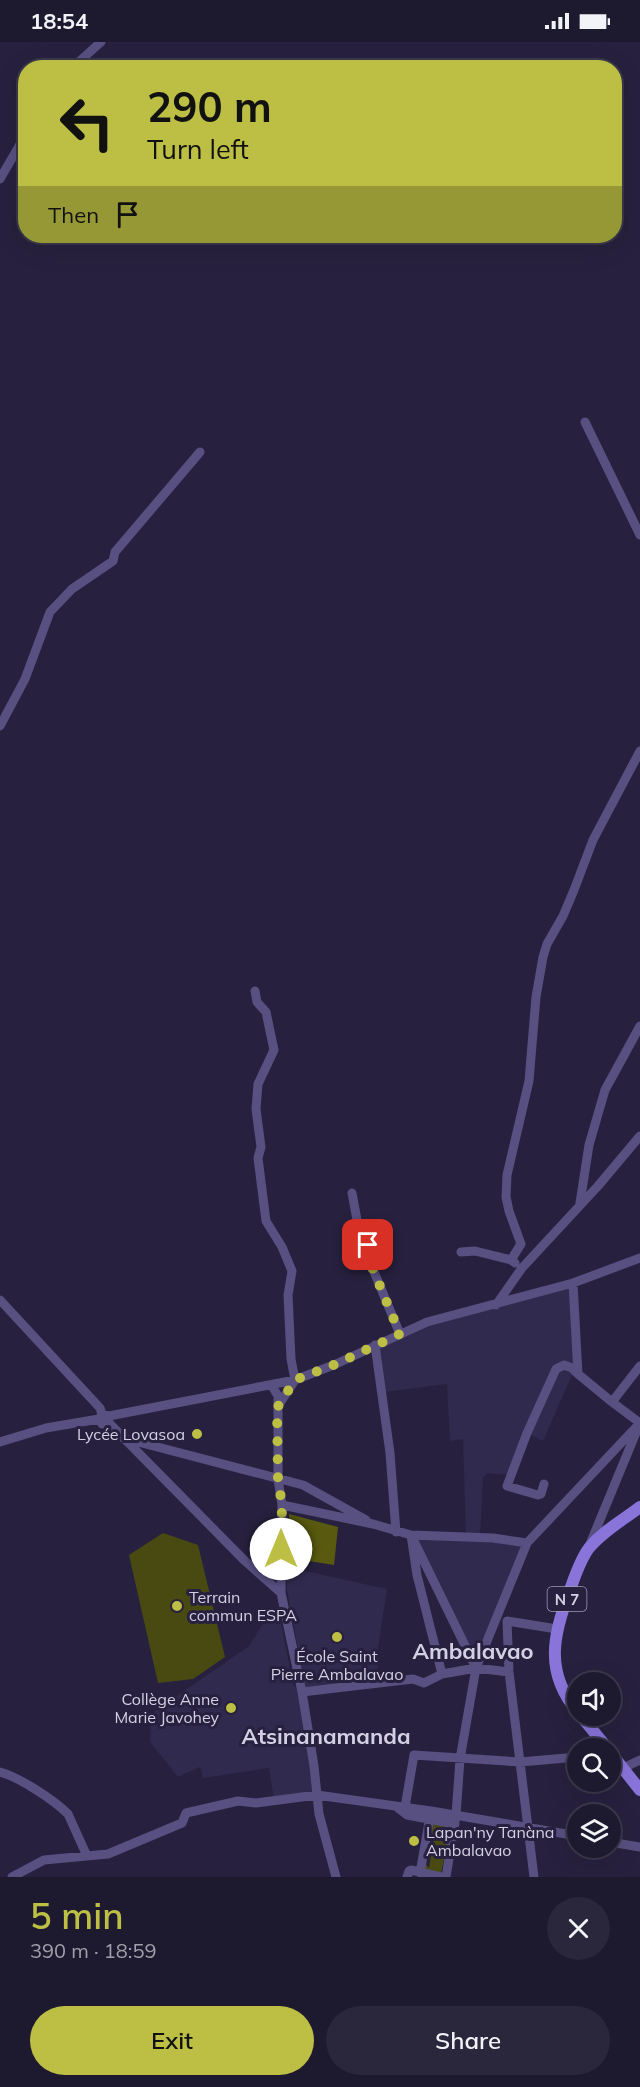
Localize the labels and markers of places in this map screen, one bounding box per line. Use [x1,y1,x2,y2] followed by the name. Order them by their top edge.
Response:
[342,1219,393,1270] pin
[77,1424,185,1444] place label: Lycée Lovasoa
[190,1427,204,1441] marker: Lycée Lovasoa
[189,1587,297,1625] place label: Terrain commun ESPA
[170,1599,184,1613] marker: Terrain commun ESPA
[330,1630,344,1644] marker: École Saint Pierre Ambalavao
[271,1646,403,1684] place label: École Saint Pierre Ambalavao
[114,1689,219,1727] place label: Collège Anne Marie Javohey
[224,1701,238,1715] marker: Collège Anne Marie Javohey
[426,1822,554,1860] place label: Lapan'ny Tanàna Ambalavao
[407,1834,421,1848] marker: Lapan'ny Tanàna Ambalavao

